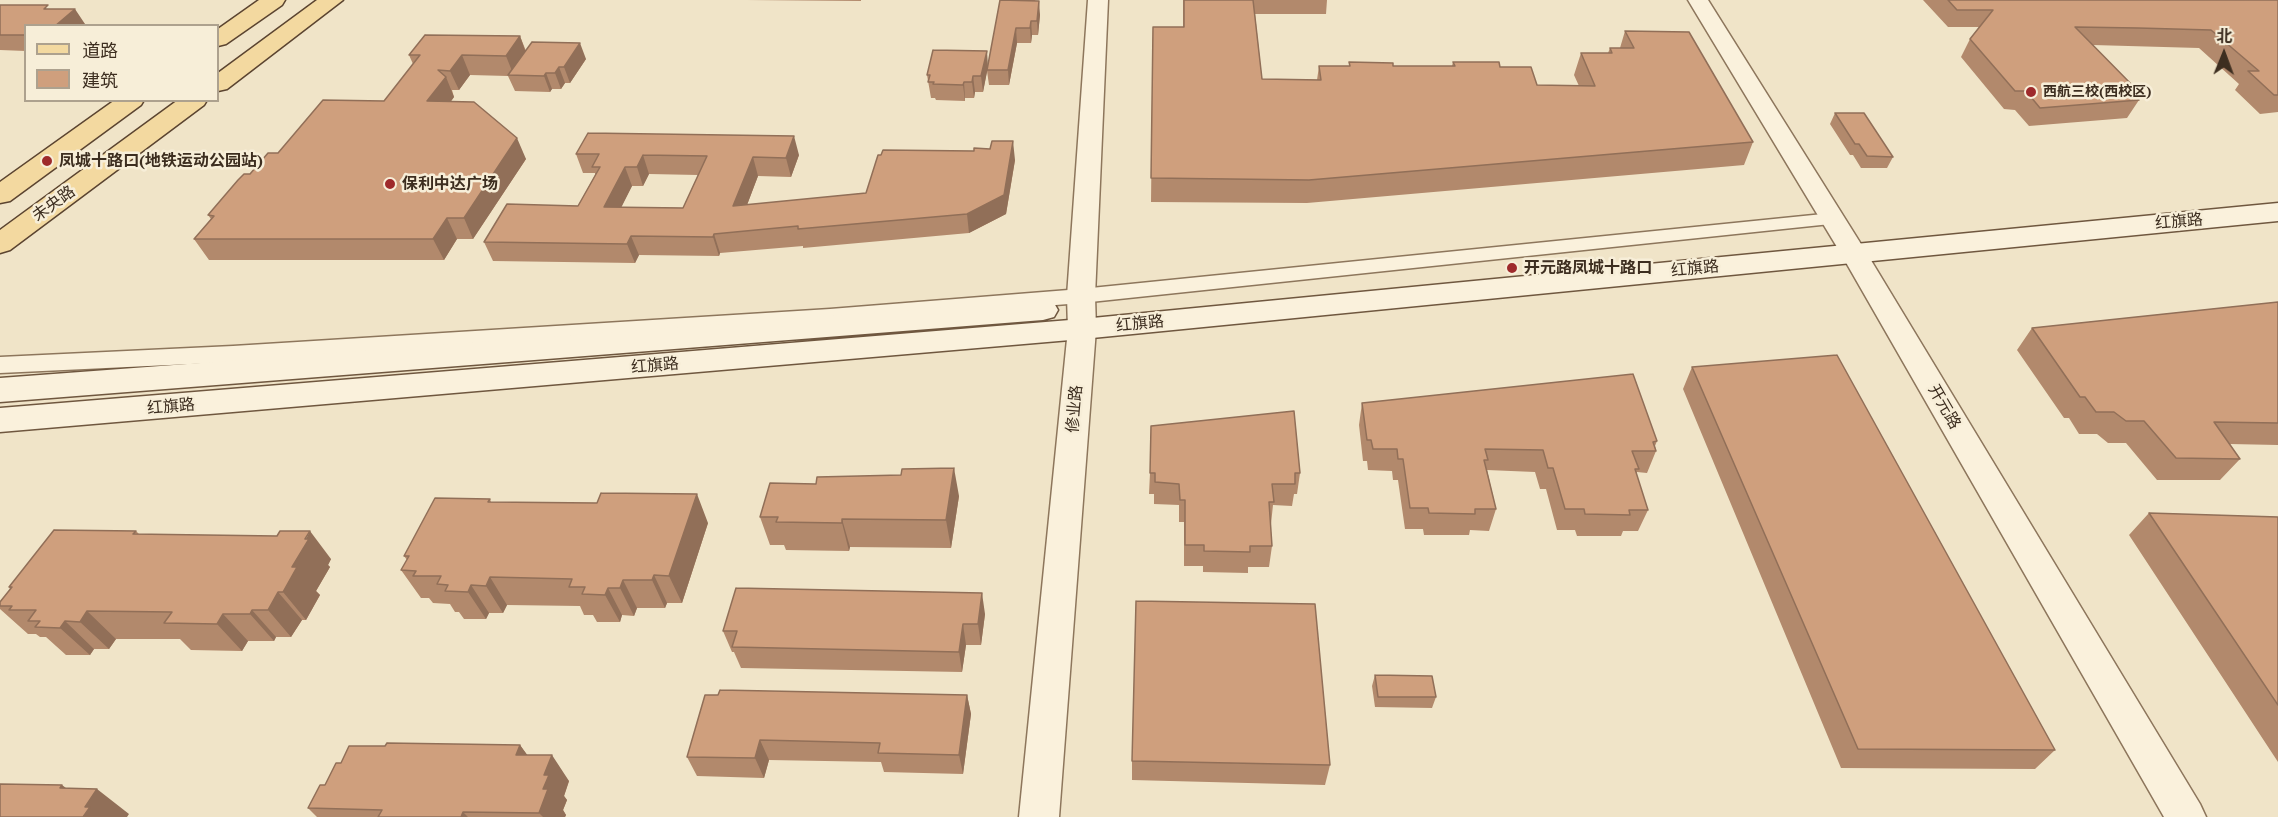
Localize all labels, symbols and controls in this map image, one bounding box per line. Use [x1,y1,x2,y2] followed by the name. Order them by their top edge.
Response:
[24,24,219,102] legend
[2194,24,2254,84] north arrow
[2216,25,2233,47] text: 北
[82,38,118,62] text: 道路
[82,68,118,92] text: 建筑
[2043,84,2151,100] place label: 西航三校(西校区)
[2024,85,2038,99] marker: 西航三校(西校区)
[59,151,263,171] place label: 凤城十路口(地铁运动公园站)
[40,154,54,168] marker: 凤城十路口(地铁运动公园站)
[402,174,498,194] place label: 保利中达广场
[383,177,397,191] marker: 保利中达广场
[29,182,79,226] street label: 未央路
[2154,210,2204,234] street label: 红旗路
[1670,257,1720,281] street label: 红旗路
[1524,258,1652,278] place label: 开元路凤城十路口
[1505,261,1519,275] marker: 开元路凤城十路口
[1115,312,1165,336] street label: 红旗路
[630,354,680,378] street label: 红旗路
[1924,381,1964,433] street label: 开元路
[1063,384,1087,434] street label: 修业路
[146,395,196,419] street label: 红旗路

